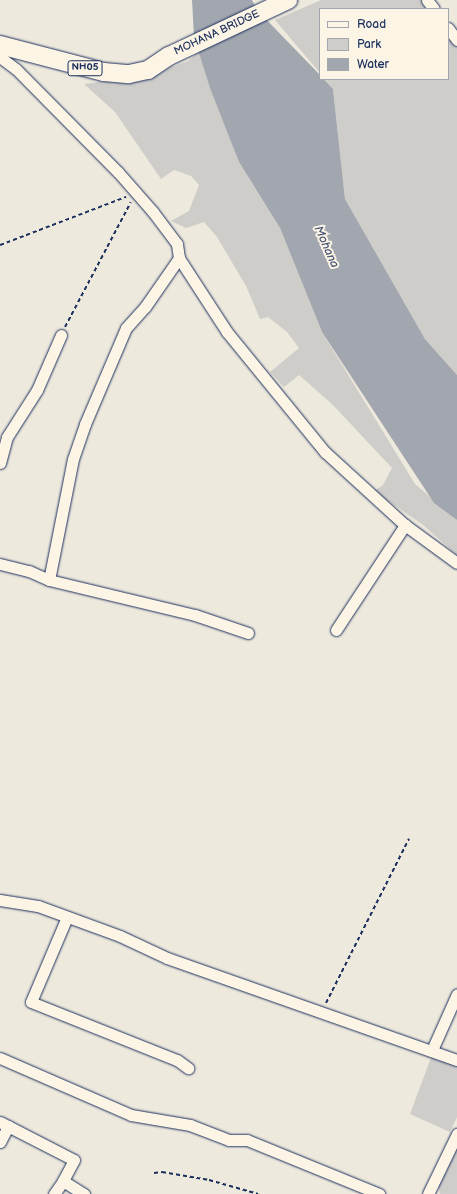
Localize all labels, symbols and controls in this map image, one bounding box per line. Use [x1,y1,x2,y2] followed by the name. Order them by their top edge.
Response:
[172,7,262,59] street label: MOHANA BRIDGE
[319,8,449,80] legend
[357,17,386,32] text: Road
[357,37,381,52] text: Park
[357,57,389,72] text: Water
[67,60,103,76] road number: NH05
[310,224,342,270] water label: Mohana

